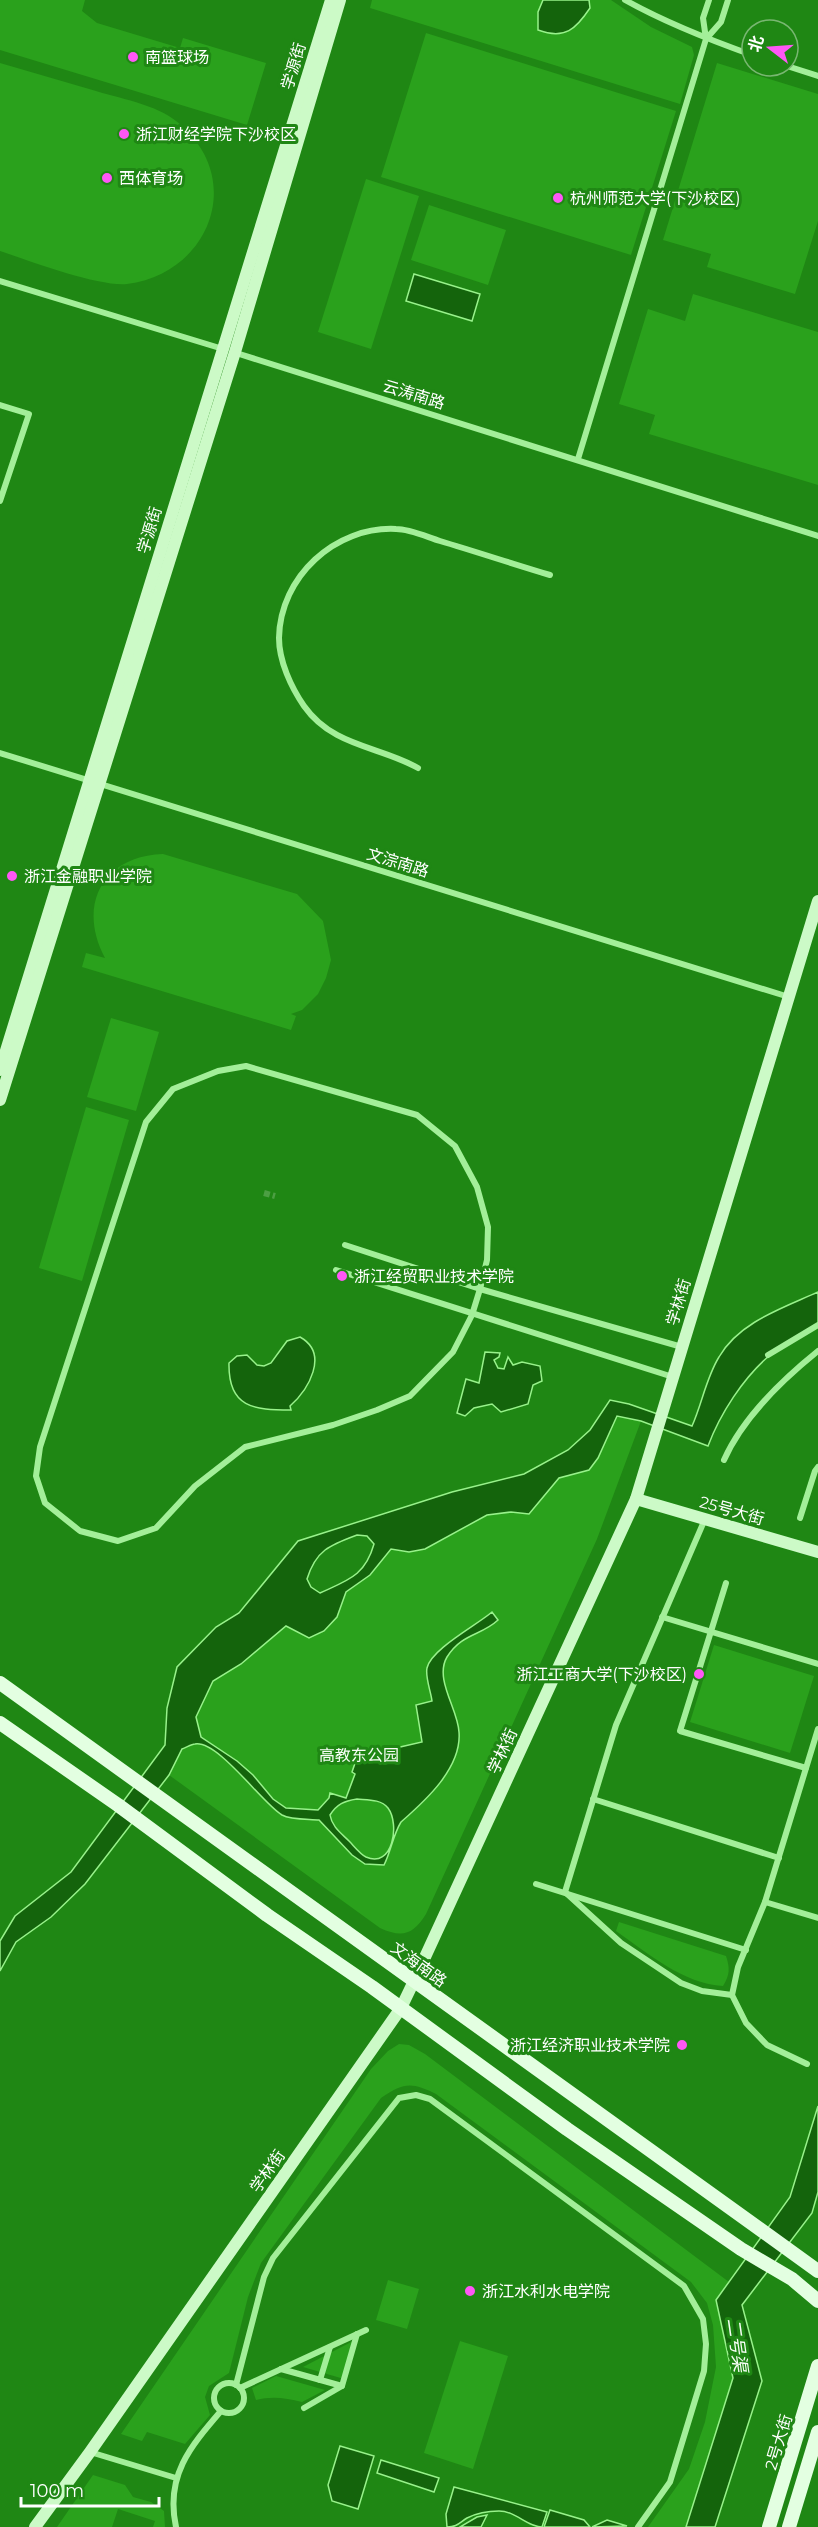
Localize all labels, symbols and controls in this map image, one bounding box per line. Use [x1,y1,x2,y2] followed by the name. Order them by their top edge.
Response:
[740,18,800,78] north arrow
[745,33,768,54] text: 北
[277,40,310,92] street label: 学源街
[145,48,209,67] place label: 南篮球场
[126,50,140,64] marker: 南篮球场
[136,125,296,144] place label: 浙江财经学院下沙校区
[117,127,131,141] marker: 浙江财经学院下沙校区
[119,169,183,188] place label: 西体育场
[100,171,114,185] marker: 西体育场
[570,189,741,208] place label: 杭州师范大学(下沙校区)
[551,191,565,205] marker: 杭州师范大学(下沙校区)
[380,376,447,413] street label: 云涛南路
[133,504,166,556] street label: 学源街
[364,844,431,881] street label: 文淙南路
[24,867,152,886] place label: 浙江金融职业学院
[5,869,19,883] marker: 浙江金融职业学院
[354,1267,514,1286] place label: 浙江经贸职业技术学院
[335,1269,349,1283] marker: 浙江经贸职业技术学院
[662,1276,695,1328] street label: 学林街
[697,1492,766,1529] street label: 25号大街
[516,1665,687,1684] place label: 浙江工商大学(下沙校区)
[692,1667,706,1681] marker: 浙江工商大学(下沙校区)
[484,1725,521,1777] street label: 学林街
[319,1746,399,1765] park label: 高教东公园
[387,1938,450,1991] street label: 文海南路
[510,2036,670,2055] place label: 浙江经济职业技术学院
[675,2038,689,2052] marker: 浙江经济职业技术学院
[246,2146,289,2196] street label: 学林街
[482,2282,610,2301] place label: 浙江水利水电学院
[463,2284,477,2298] marker: 浙江水利水电学院
[722,2317,752,2376] water label: 二号渠
[761,2412,796,2472] street label: 2号大街
[21,2470,159,2508] scale bar
[30,2480,84,2502] text: 100 m

